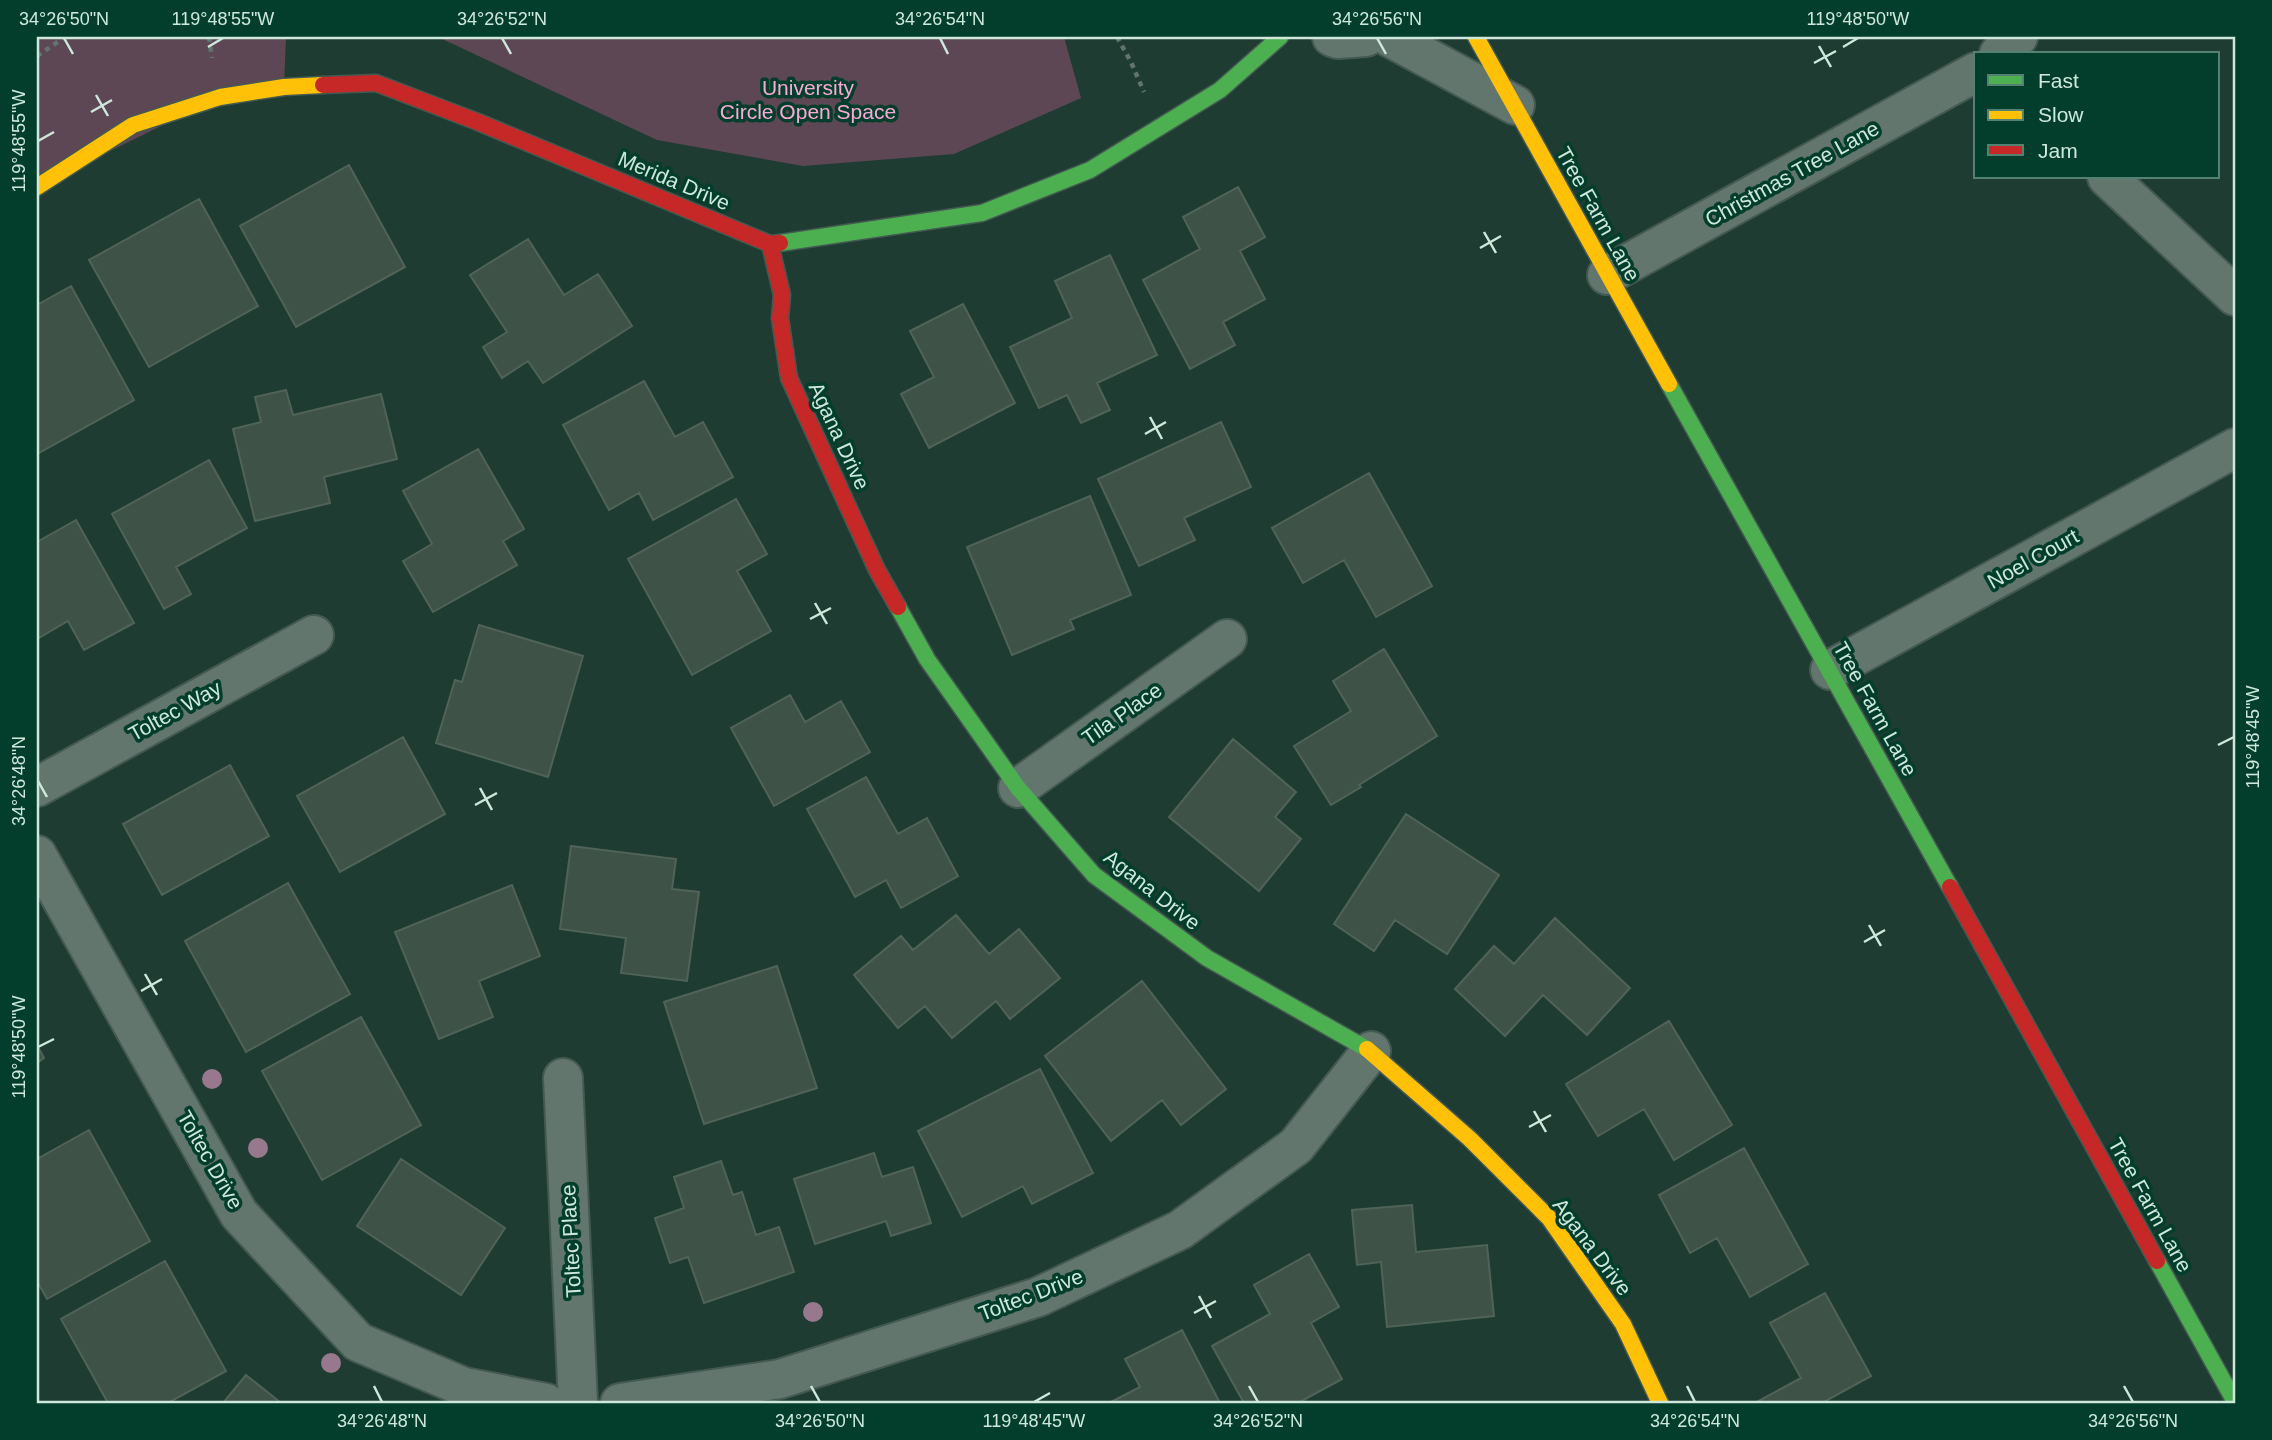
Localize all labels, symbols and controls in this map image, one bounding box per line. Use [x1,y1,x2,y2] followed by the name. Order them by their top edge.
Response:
[19,9,109,29] text: 34°26'50"N
[172,9,274,29] text: 119°48'55"W
[457,9,547,29] text: 34°26'52"N
[895,9,985,29] text: 34°26'54"N
[1332,9,1422,29] text: 34°26'56"N
[1807,9,1909,29] text: 119°48'50"W
[1974,52,2220,178] legend
[2038,69,2079,92] text: Fast
[720,76,896,123] park label: University Circle Open Space
[9,90,29,192] text: 119°48'55"W
[2038,103,2084,126] text: Slow
[1701,116,1883,231] street label: Christmas Tree Lane
[2038,139,2078,162] text: Jam
[1552,143,1645,285] street label: Tree Farm Lane
[615,147,733,214] street label: Merida Drive
[805,379,874,493] street label: Agana Drive
[1983,524,2082,593] street label: Noel Court
[1829,638,1922,780] street label: Tree Farm Lane
[125,676,225,745] street label: Toltec Way
[1078,678,1166,749] street label: Tila Place
[2243,686,2263,788] text: 119°48'45"W
[9,736,29,826] text: 34°26'48"N
[1100,845,1205,934] street label: Agana Drive
[9,996,29,1098] text: 119°48'50"W
[173,1106,248,1213] street label: Toltec Drive
[2104,1134,2197,1276] street label: Tree Farm Lane
[556,1184,585,1298] street label: Toltec Place
[1548,1194,1636,1300] street label: Agana Drive
[975,1264,1086,1325] street label: Toltec Drive
[337,1411,427,1431] text: 34°26'48"N
[775,1411,865,1431] text: 34°26'50"N
[983,1411,1085,1431] text: 119°48'45"W
[1213,1411,1303,1431] text: 34°26'52"N
[1650,1411,1740,1431] text: 34°26'54"N
[2088,1411,2178,1431] text: 34°26'56"N

